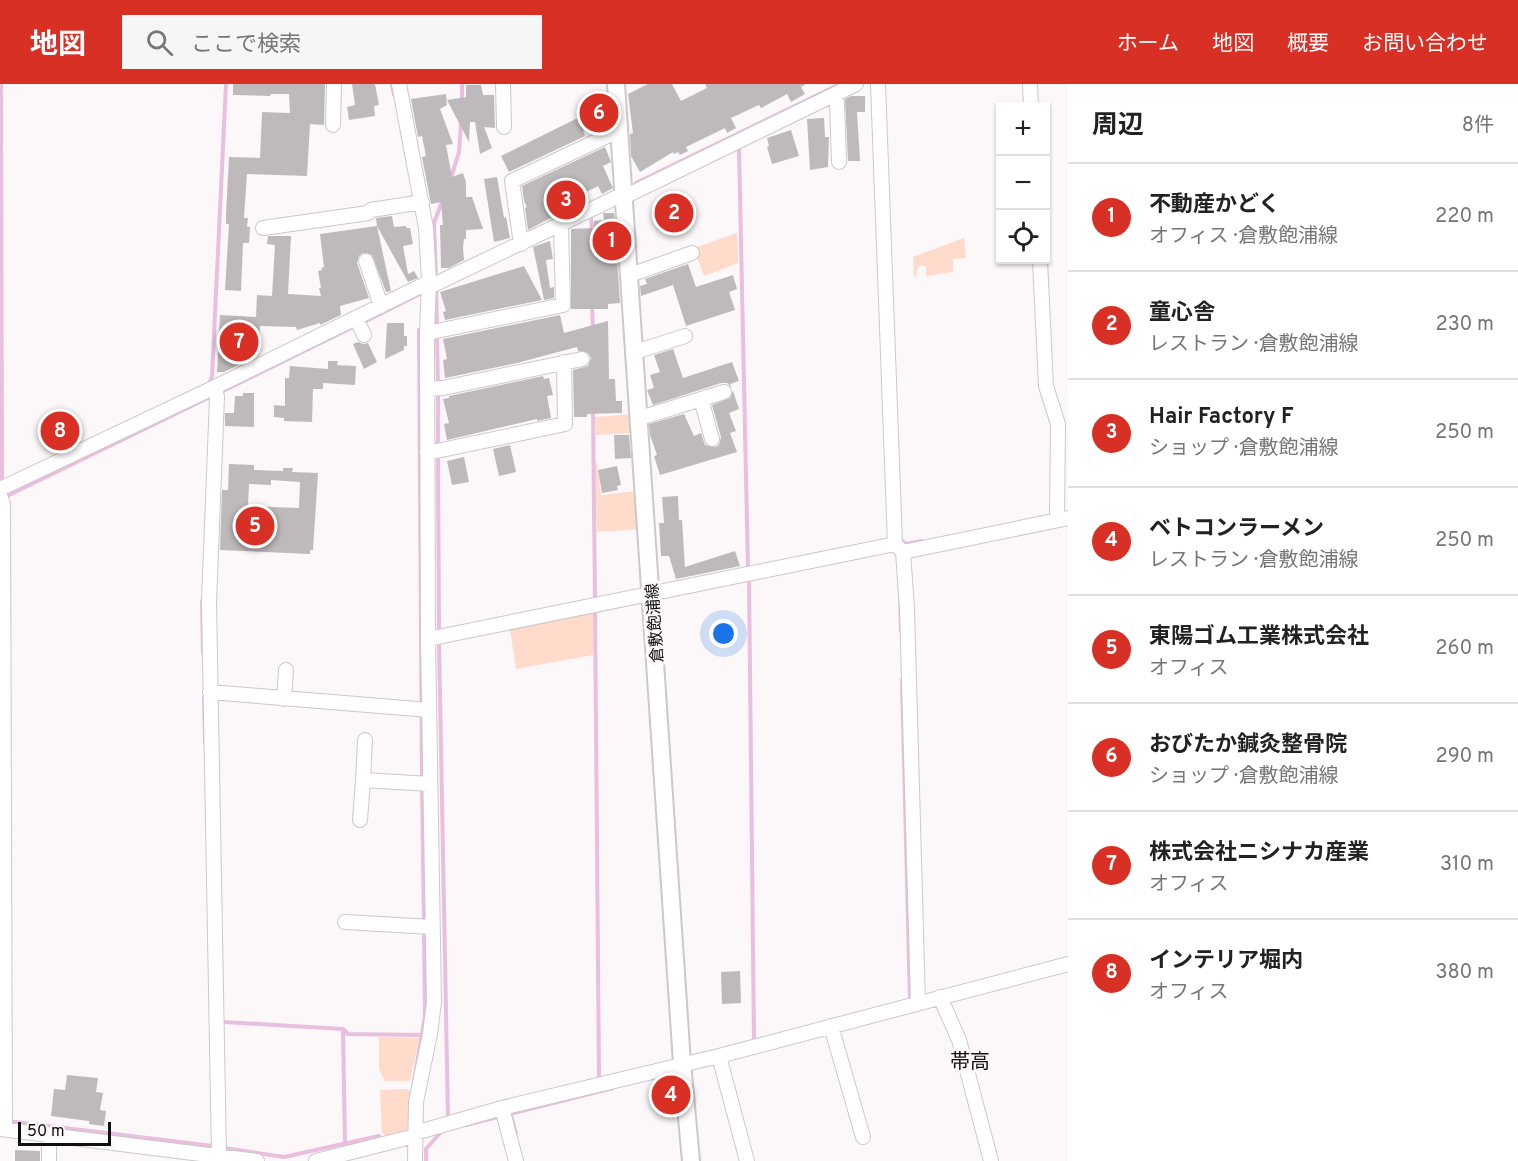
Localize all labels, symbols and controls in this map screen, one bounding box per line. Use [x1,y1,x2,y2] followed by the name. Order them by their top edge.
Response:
[122,15,542,69] search box
[143,26,176,59] icon: search
[30,28,86,64] text: 地図
[1117,31,1179,58] text: ホーム
[1212,31,1254,58] text: 地図
[1287,31,1329,58] text: 概要
[1362,31,1488,58] text: お問い合わせ
[191,32,301,59] text: ここで検索
[580,90,618,135] pin: 6
[996,102,1050,264] map controls
[996,102,1050,156] button: +
[1092,110,1144,143] text: 周辺
[1462,113,1494,139] text: 8件
[996,156,1050,210] button: −
[546,178,586,222] pin: 3
[654,190,694,236] pin: 2
[1149,192,1280,219] text: 不動産かどく
[1108,204,1116,230] text: 1
[1435,204,1494,230] text: 220 m
[996,210,1050,264] button: locate
[592,218,632,264] pin: 1
[1149,224,1338,250] text: オフィス · 倉敷飽浦線
[1149,300,1215,327] text: 童心舎
[1105,312,1118,338] text: 2
[1435,312,1494,338] text: 230 m
[220,320,258,364] pin: 7
[1149,332,1358,358] text: レストラン · 倉敷飽浦線
[1149,404,1294,431] text: Hair Factory F
[40,408,80,454] pin: 8
[1106,420,1118,446] text: 3
[1435,420,1494,446] text: 250 m
[1149,436,1338,462] text: ショップ · 倉敷飽浦線
[236,504,274,548] pin: 5
[1149,516,1324,543] text: ベトコンラーメン
[1105,528,1118,554] text: 4
[1435,528,1494,554] text: 250 m
[1149,548,1358,574] text: レストラン · 倉敷飽浦線
[643,582,669,663] street label: 倉敷飽浦線
[709,619,738,648] your location
[1149,624,1369,651] text: 東陽ゴム工業株式会社
[1105,636,1118,662] text: 5
[1435,636,1494,662] text: 260 m
[1149,656,1229,682] text: オフィス
[1149,732,1347,759] text: おびたか鍼灸整骨院
[1105,744,1118,770] text: 6
[1436,744,1494,770] text: 290 m
[1149,764,1338,790] text: ショップ · 倉敷飽浦線
[1149,840,1369,867] text: 株式会社ニシナカ産業
[1106,852,1117,878] text: 7
[1440,852,1494,878] text: 310 m
[1149,872,1229,898] text: オフィス
[1149,948,1303,975] text: インテリア堀内
[1105,960,1118,986] text: 8
[1435,960,1494,986] text: 380 m
[1149,980,1229,1006] text: オフィス
[950,1050,990,1076] district label: 帯高
[652,1072,690,1118] pin: 4
[18,1119,111,1146] scale bar
[27,1122,65,1142] text: 50 m

